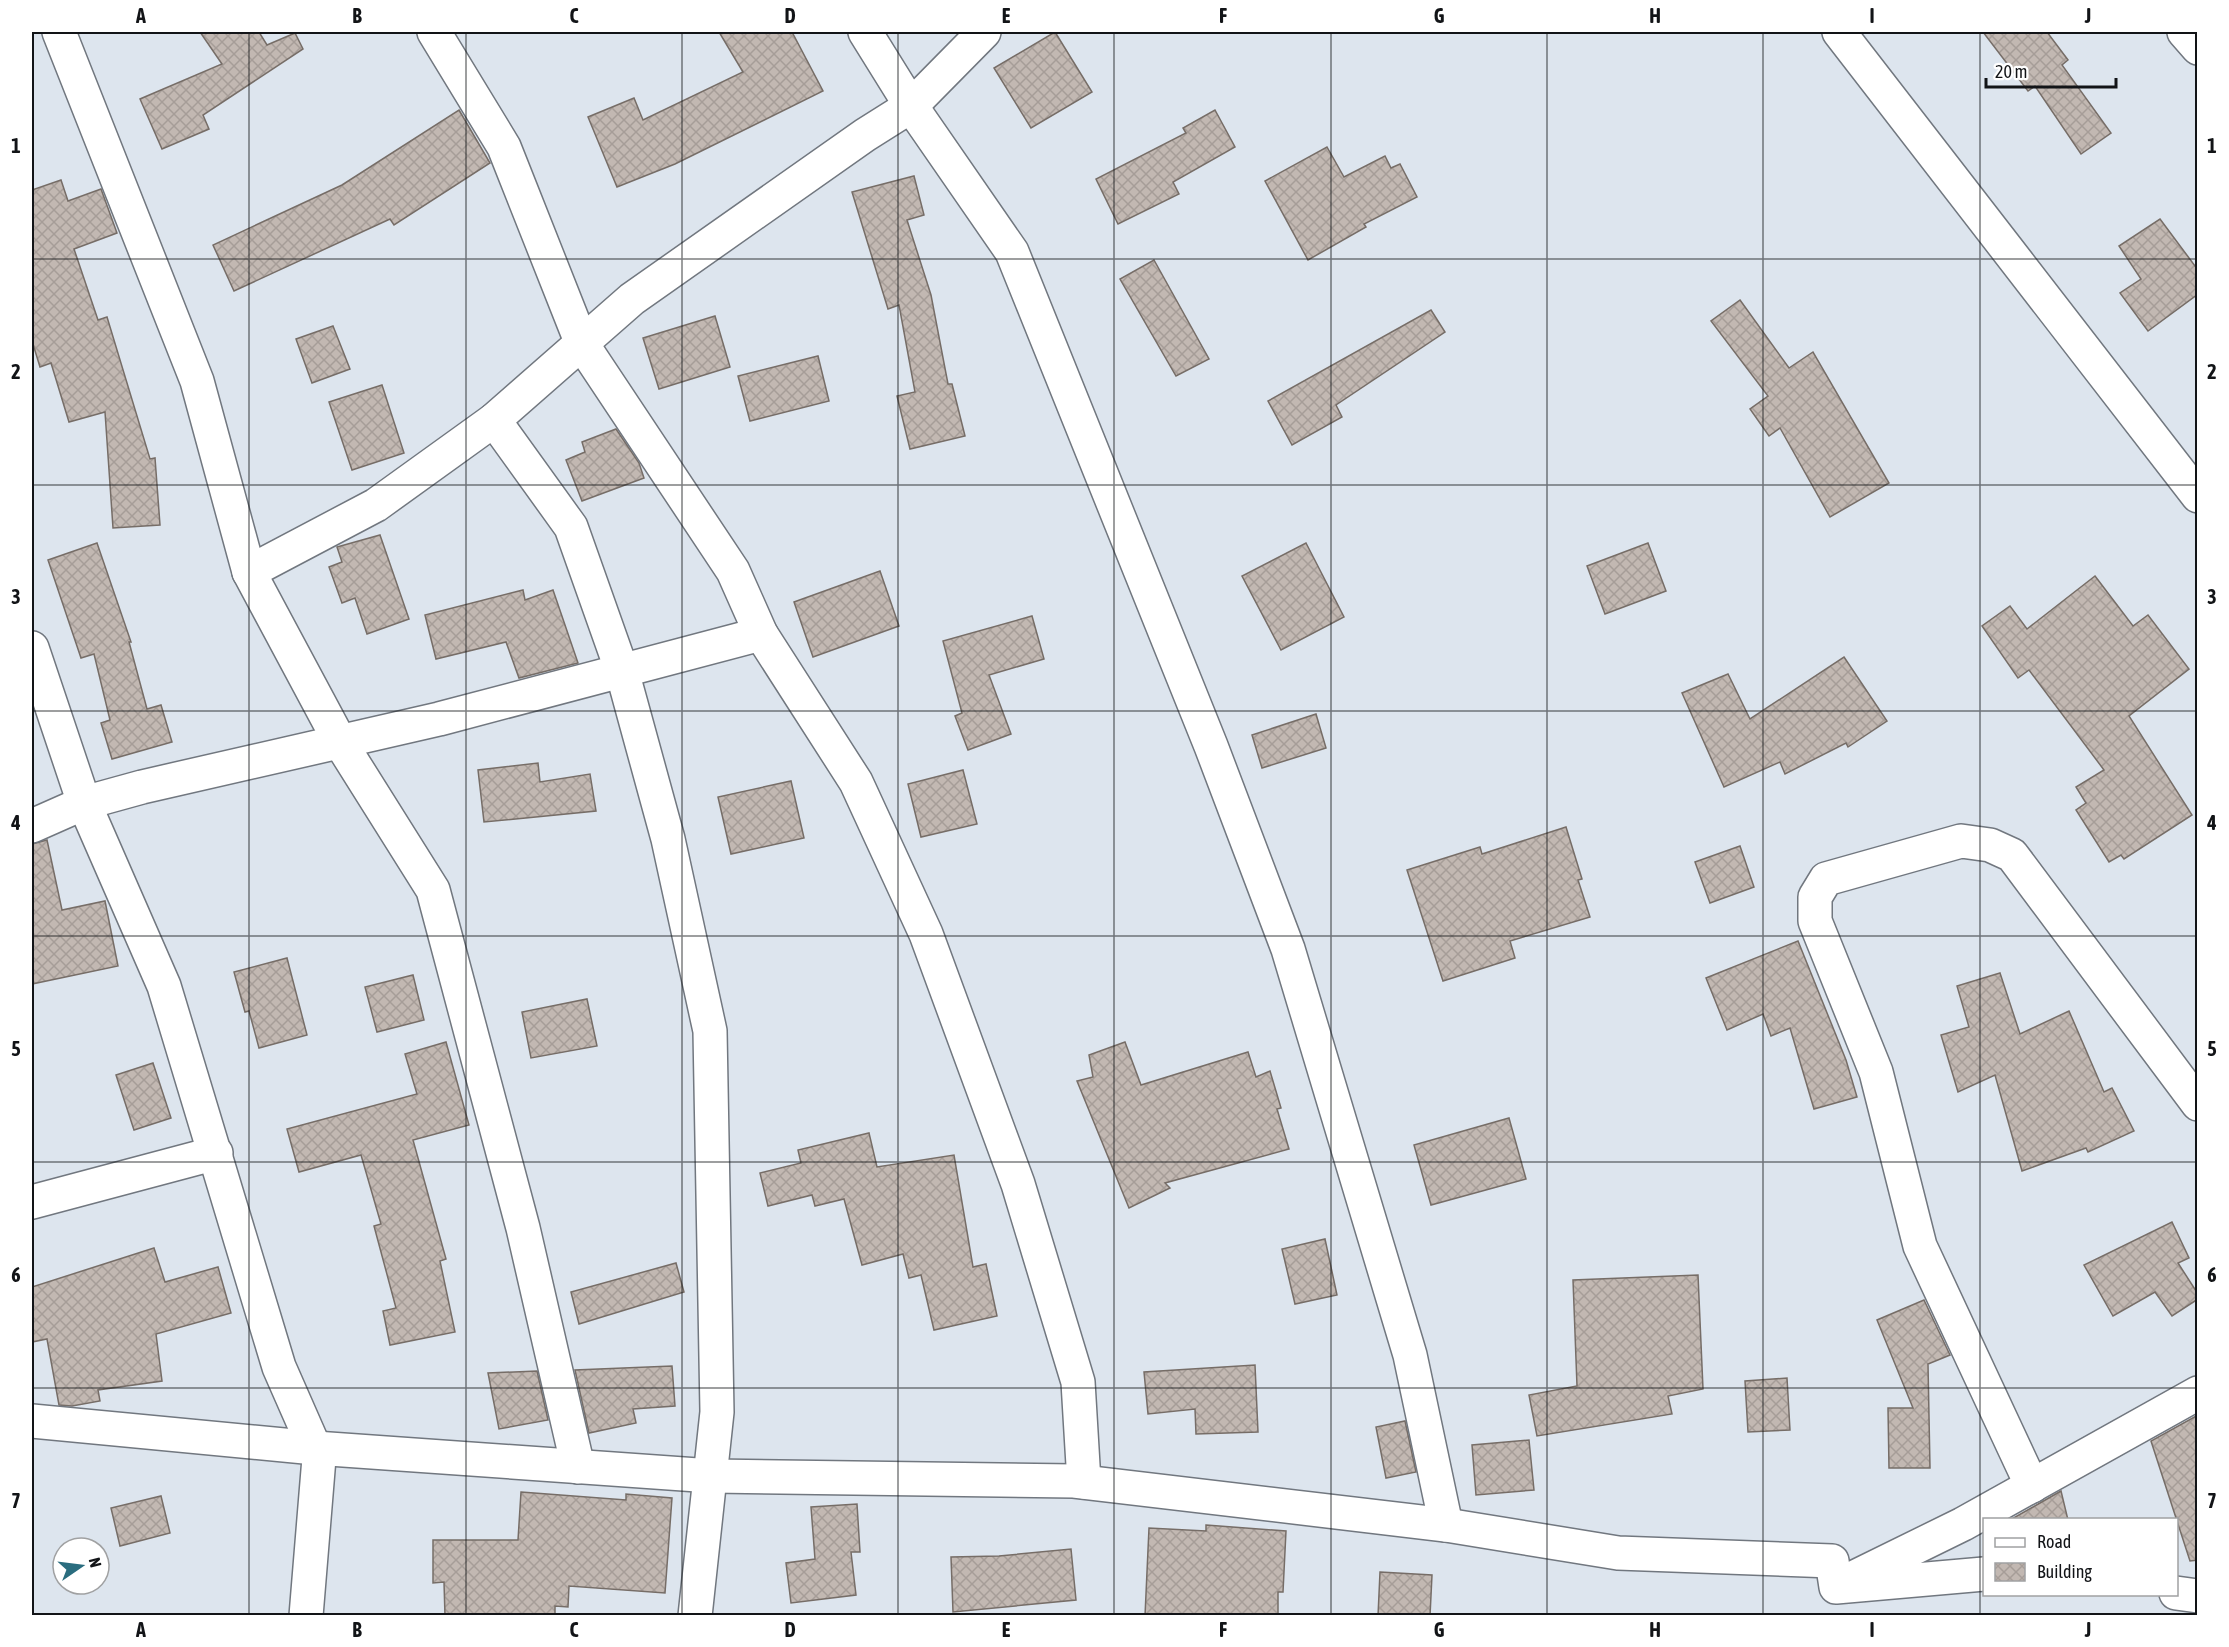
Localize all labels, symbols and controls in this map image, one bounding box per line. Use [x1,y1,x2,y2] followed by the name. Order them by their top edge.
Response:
[135,4,146,27] text: A
[352,4,362,27] text: B
[570,4,579,27] text: C
[784,4,796,27] text: D
[1002,4,1011,27] text: E
[1219,4,1227,27] text: F
[1434,4,1445,27] text: G
[1649,4,1661,27] text: H
[1869,4,1875,27] text: I
[2084,4,2091,27] text: J
[1986,51,2116,89] scale bar
[1995,61,2027,82] text: 20 m
[11,134,21,157] text: 1
[2207,134,2217,157] text: 1
[11,360,21,383] text: 2
[2207,360,2217,383] text: 2
[11,585,21,608] text: 3
[2207,585,2217,608] text: 3
[10,811,21,834] text: 4
[2206,811,2217,834] text: 4
[11,1037,21,1060] text: 5
[2207,1037,2217,1060] text: 5
[11,1263,21,1286] text: 6
[2207,1263,2217,1286] text: 6
[11,1489,21,1512] text: 7
[2207,1489,2217,1512] text: 7
[1983,1518,2178,1596] legend
[2037,1531,2071,1552] text: Road
[51,1536,111,1596] north arrow
[86,1556,105,1569] text: N
[2037,1561,2092,1582] text: Building
[135,1618,146,1641] text: A
[352,1618,362,1641] text: B
[570,1618,579,1641] text: C
[784,1618,796,1641] text: D
[1002,1618,1011,1641] text: E
[1219,1618,1227,1641] text: F
[1434,1618,1445,1641] text: G
[1649,1618,1661,1641] text: H
[1869,1618,1875,1641] text: I
[2084,1618,2091,1641] text: J

